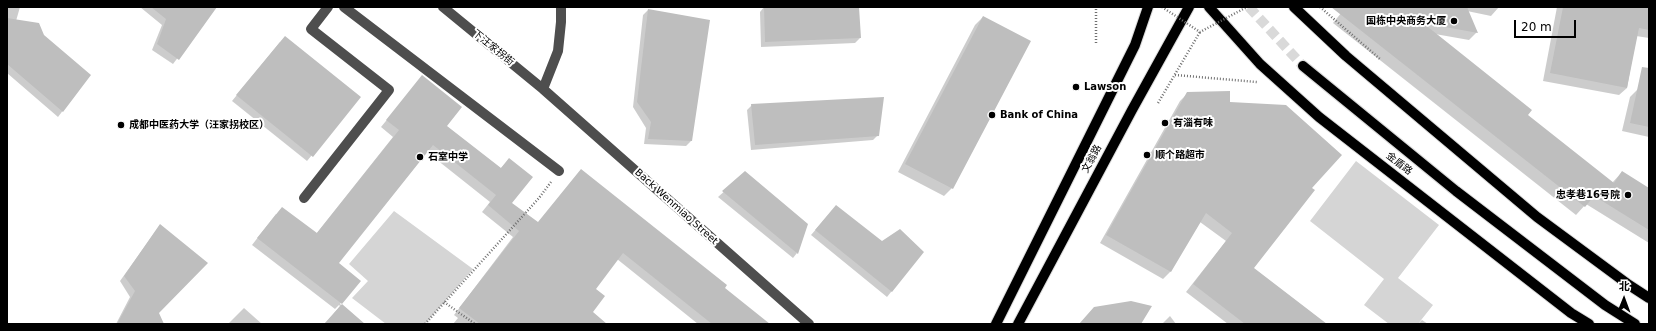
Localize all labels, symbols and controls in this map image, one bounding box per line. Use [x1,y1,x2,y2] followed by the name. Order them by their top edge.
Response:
[1516,12,1578,38] scale bar
[1366,15,1446,27] place label: 国栋中央商务大厦
[1449,16,1459,26] marker: 国栋中央商务大厦
[1521,20,1552,34] text: 20 m
[470,28,516,68] street label: 下汪家拐街
[1084,81,1126,93] place label: Lawson
[1071,82,1081,92] marker: Lawson
[1000,109,1078,121] place label: Bank of China
[987,110,997,120] marker: Bank of China
[1173,117,1213,129] place label: 有淄有味
[1160,118,1170,128] marker: 有淄有味
[129,119,269,131] place label: 成都中医药大学（汪家拐校区）
[116,120,126,130] marker: 成都中医药大学（汪家拐校区）
[1080,143,1104,175] street label: 文翁路
[1155,149,1205,161] place label: 顺个路超市
[1142,150,1152,160] marker: 顺个路超市
[1383,150,1415,178] street label: 金盾路
[428,151,468,163] place label: 石室中学
[415,152,425,162] marker: 石室中学
[632,167,720,247] street label: Back Wenmiao Street
[1556,189,1620,201] place label: 忠孝巷16号院
[1623,190,1633,200] marker: 忠孝巷16号院
[1604,279,1644,319] north arrow
[1619,280,1630,293] text: 北

